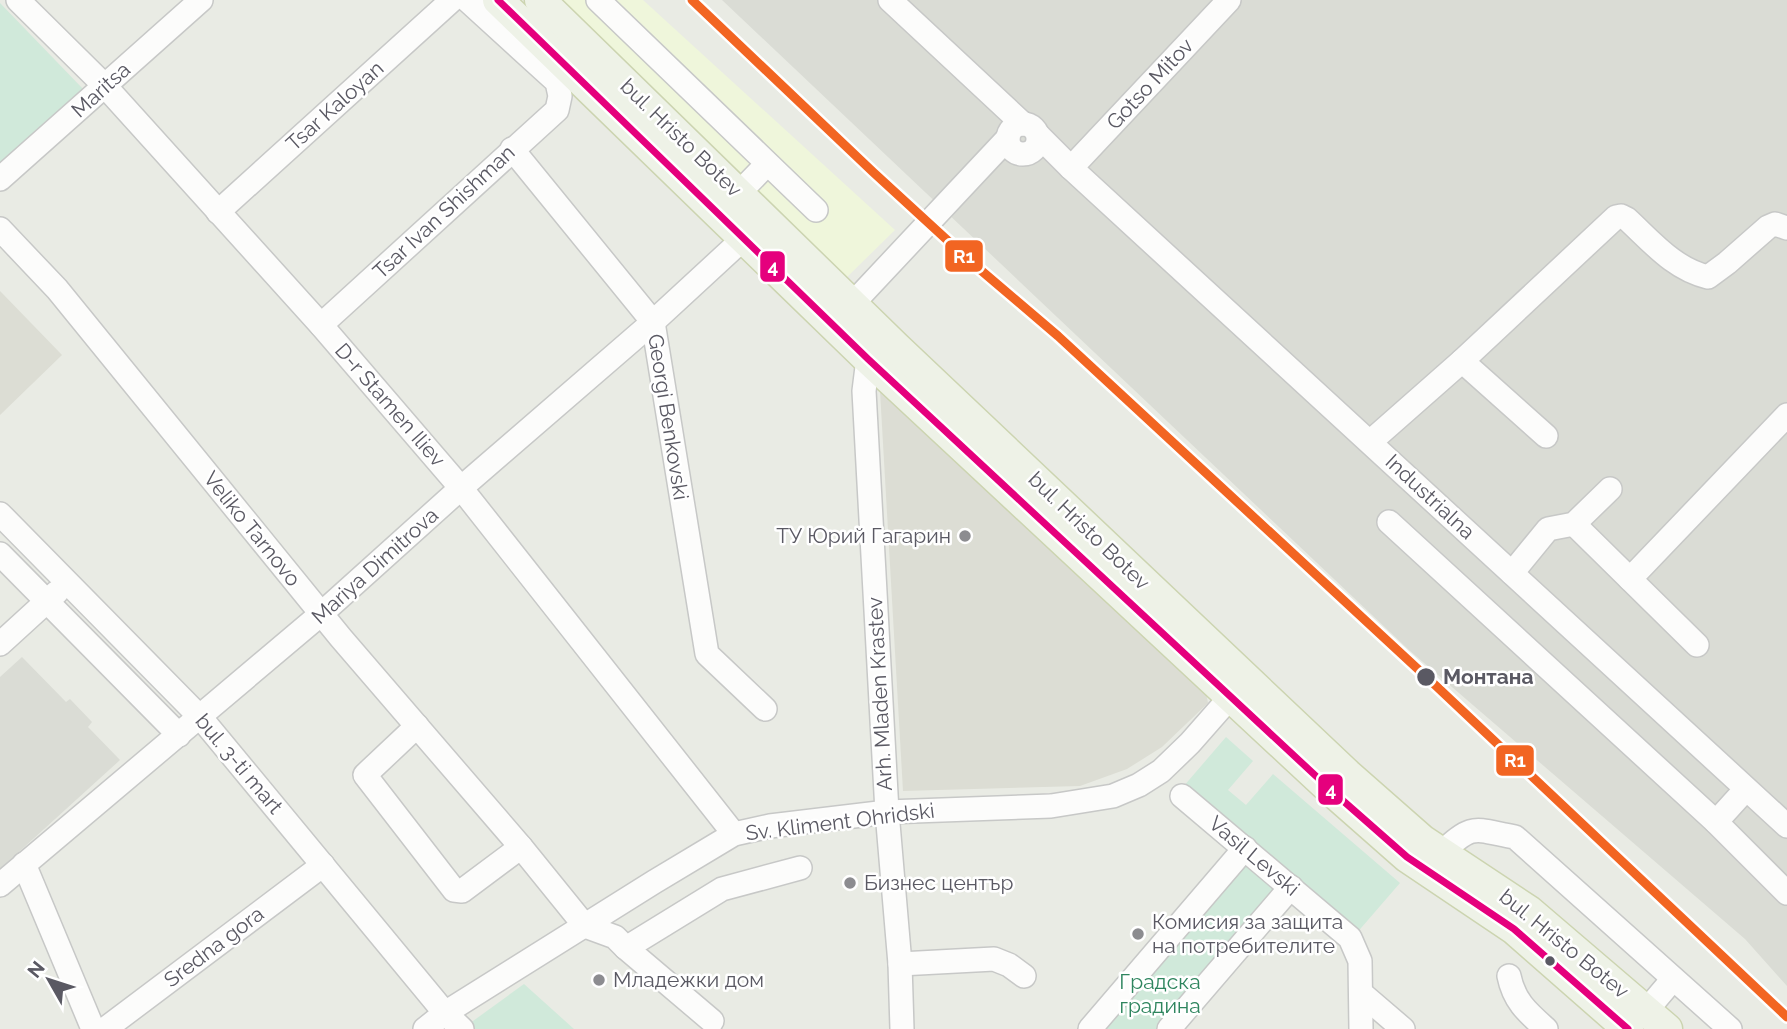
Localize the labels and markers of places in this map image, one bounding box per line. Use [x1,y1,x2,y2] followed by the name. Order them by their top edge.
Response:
[776,523,951,548] place label: ТУ Юрий Гагарин
[957,528,973,544] marker: ТУ Юрий Гагарин
[1443,664,1534,689] place label: Монтана
[1415,666,1437,688] marker: Монтана
[864,870,1013,895] place label: Бизнес център
[842,875,858,891] marker: Бизнес център
[1152,909,1343,958] place label: Комисия за защита на потребителите
[1130,926,1146,942] marker: Комисия за защита на потребителите
[1543,954,1557,968] unlabelled marker
[613,967,764,992] place label: Младежки дом
[591,972,607,988] marker: Младежки дом

